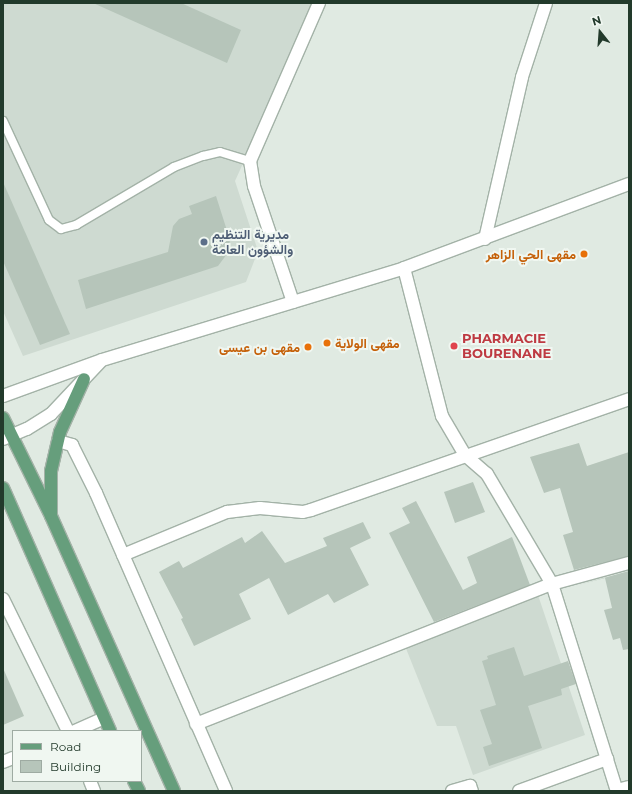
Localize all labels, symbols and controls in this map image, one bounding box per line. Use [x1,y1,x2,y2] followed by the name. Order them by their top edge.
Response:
[580,12,620,52] north arrow
[590,13,603,29] text: N
[212,227,293,258] place label: مديرية التنظيم والشؤون العامة
[199,237,209,247] marker: مديرية التنظيم والشؤون العامة
[486,246,576,262] place label: مقهى الحي الزاهر
[579,249,589,259] marker: مقهى الحي الزاهر
[462,331,551,362] place label: PHARMACIE BOURENANE
[335,335,400,351] place label: مقهى الولاية
[322,338,332,348] marker: مقهى الولاية
[219,339,300,355] place label: مقهى بن عيسى
[449,341,459,351] marker: PHARMACIE BOURENANE
[303,342,313,352] marker: مقهى بن عيسى
[12,730,142,782] legend
[50,739,81,754] text: Road
[50,759,101,774] text: Building

